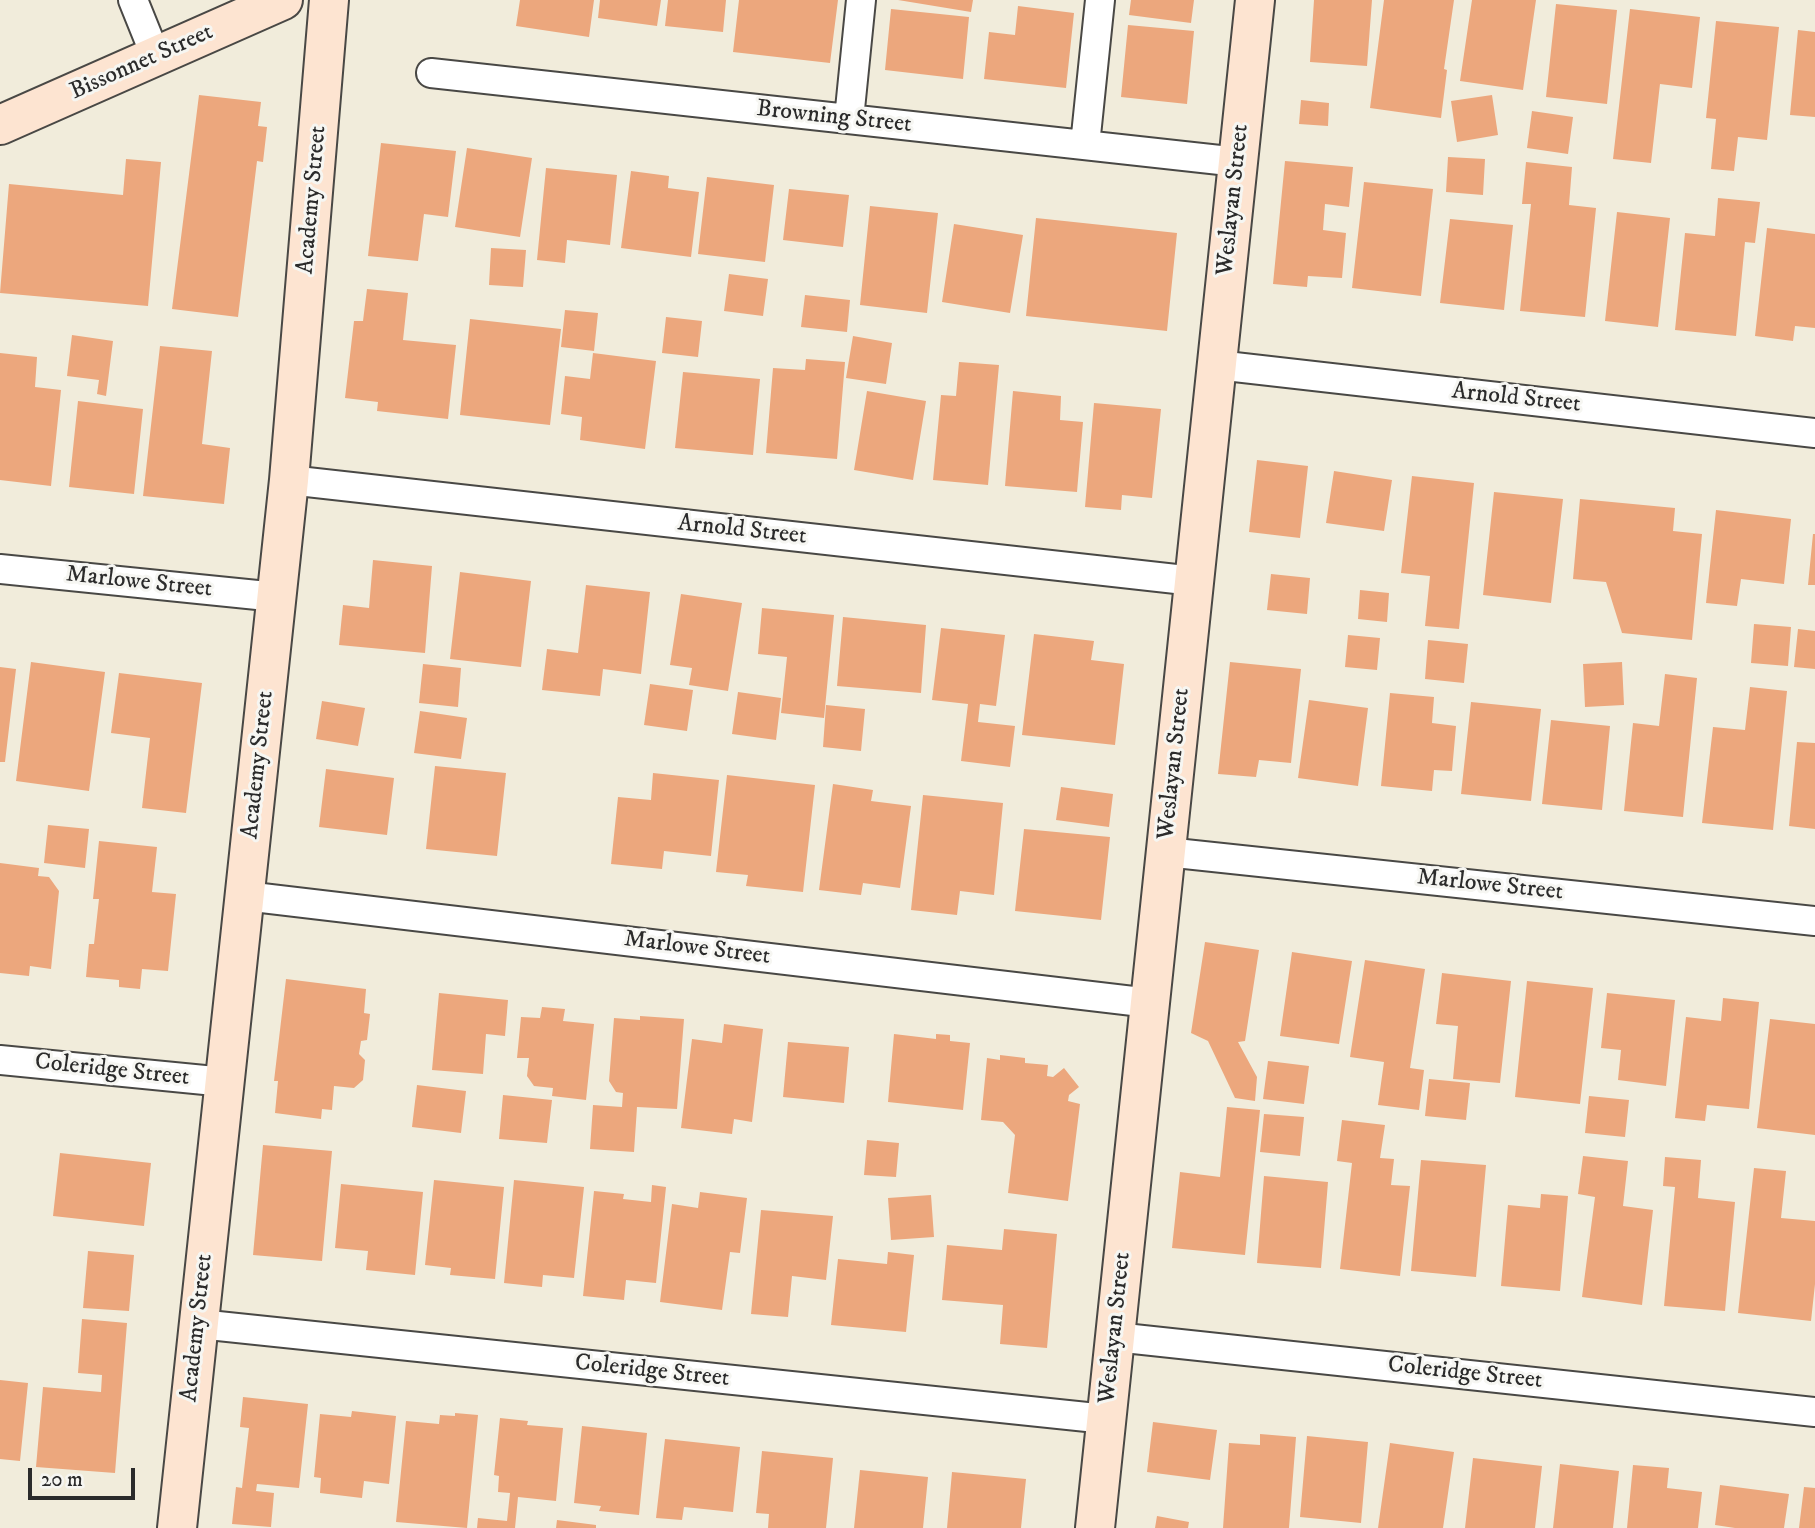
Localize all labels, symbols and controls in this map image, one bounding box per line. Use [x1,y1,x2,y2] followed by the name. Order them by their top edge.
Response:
[66,19,218,107] street label: Bissonnet Street
[755,96,913,140] street label: Browning Street
[1212,123,1256,277] street label: Weslayan Street
[292,125,334,275] street label: Academy Street
[1450,378,1582,420] street label: Arnold Street
[676,510,808,552] street label: Arnold Street
[64,561,214,605] street label: Marlowe Street
[1153,687,1197,841] street label: Weslayan Street
[237,689,281,841] street label: Academy Street
[1415,864,1565,908] street label: Marlowe Street
[622,926,772,972] street label: Marlowe Street
[33,1049,191,1093] street label: Coleridge Street
[1094,1251,1138,1405] street label: Weslayan Street
[176,1252,220,1404] street label: Academy Street
[573,1350,731,1394] street label: Coleridge Street
[1386,1352,1544,1396] street label: Coleridge Street
[32,1454,138,1498] scale bar
[41,1467,83,1493] text: 20 m

